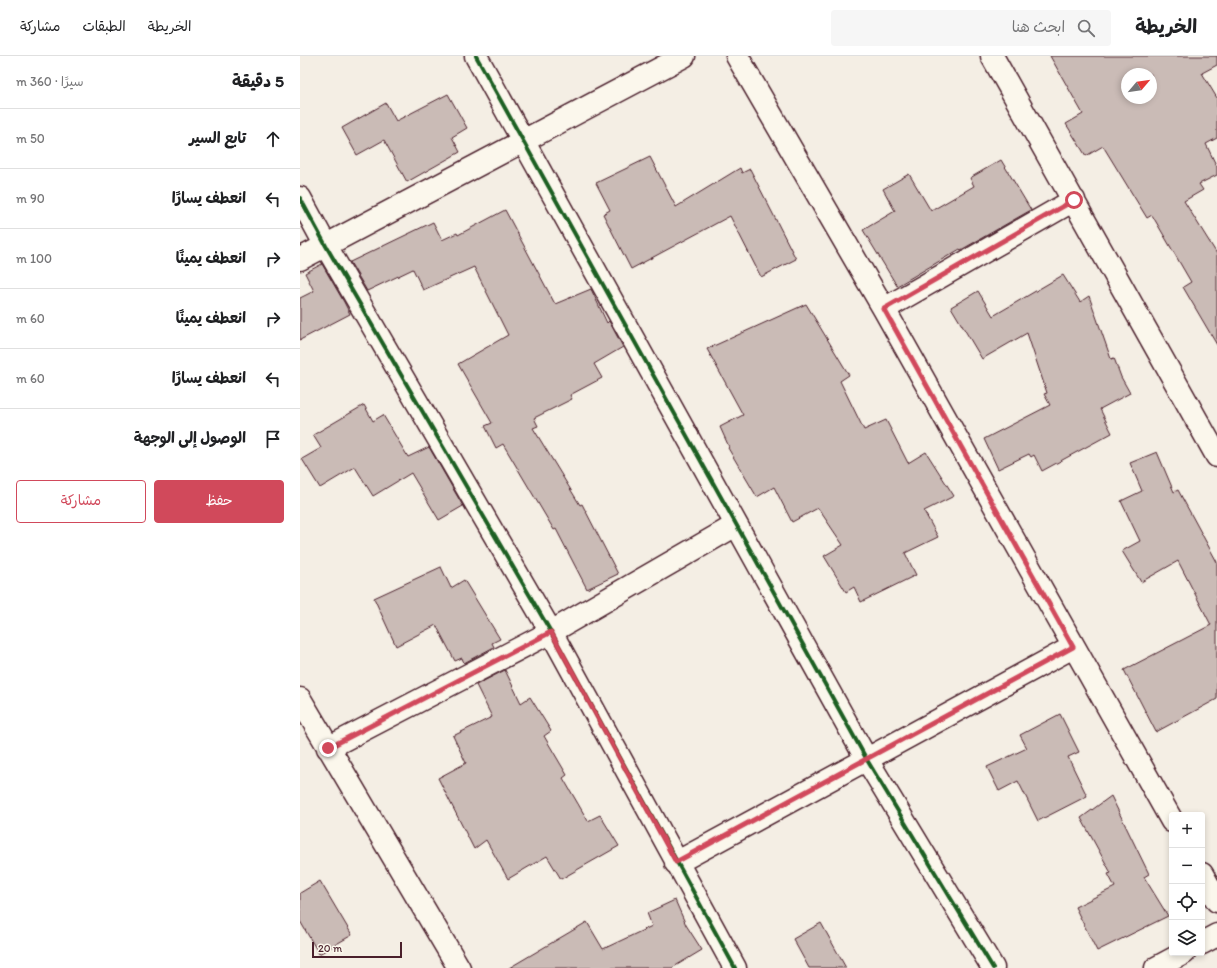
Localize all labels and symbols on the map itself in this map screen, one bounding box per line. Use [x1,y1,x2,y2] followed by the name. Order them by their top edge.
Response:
[1121,68,1157,104] north arrow
[1065,191,1083,209] route start
[319,739,337,757] route end
[312,940,402,959] scale bar

